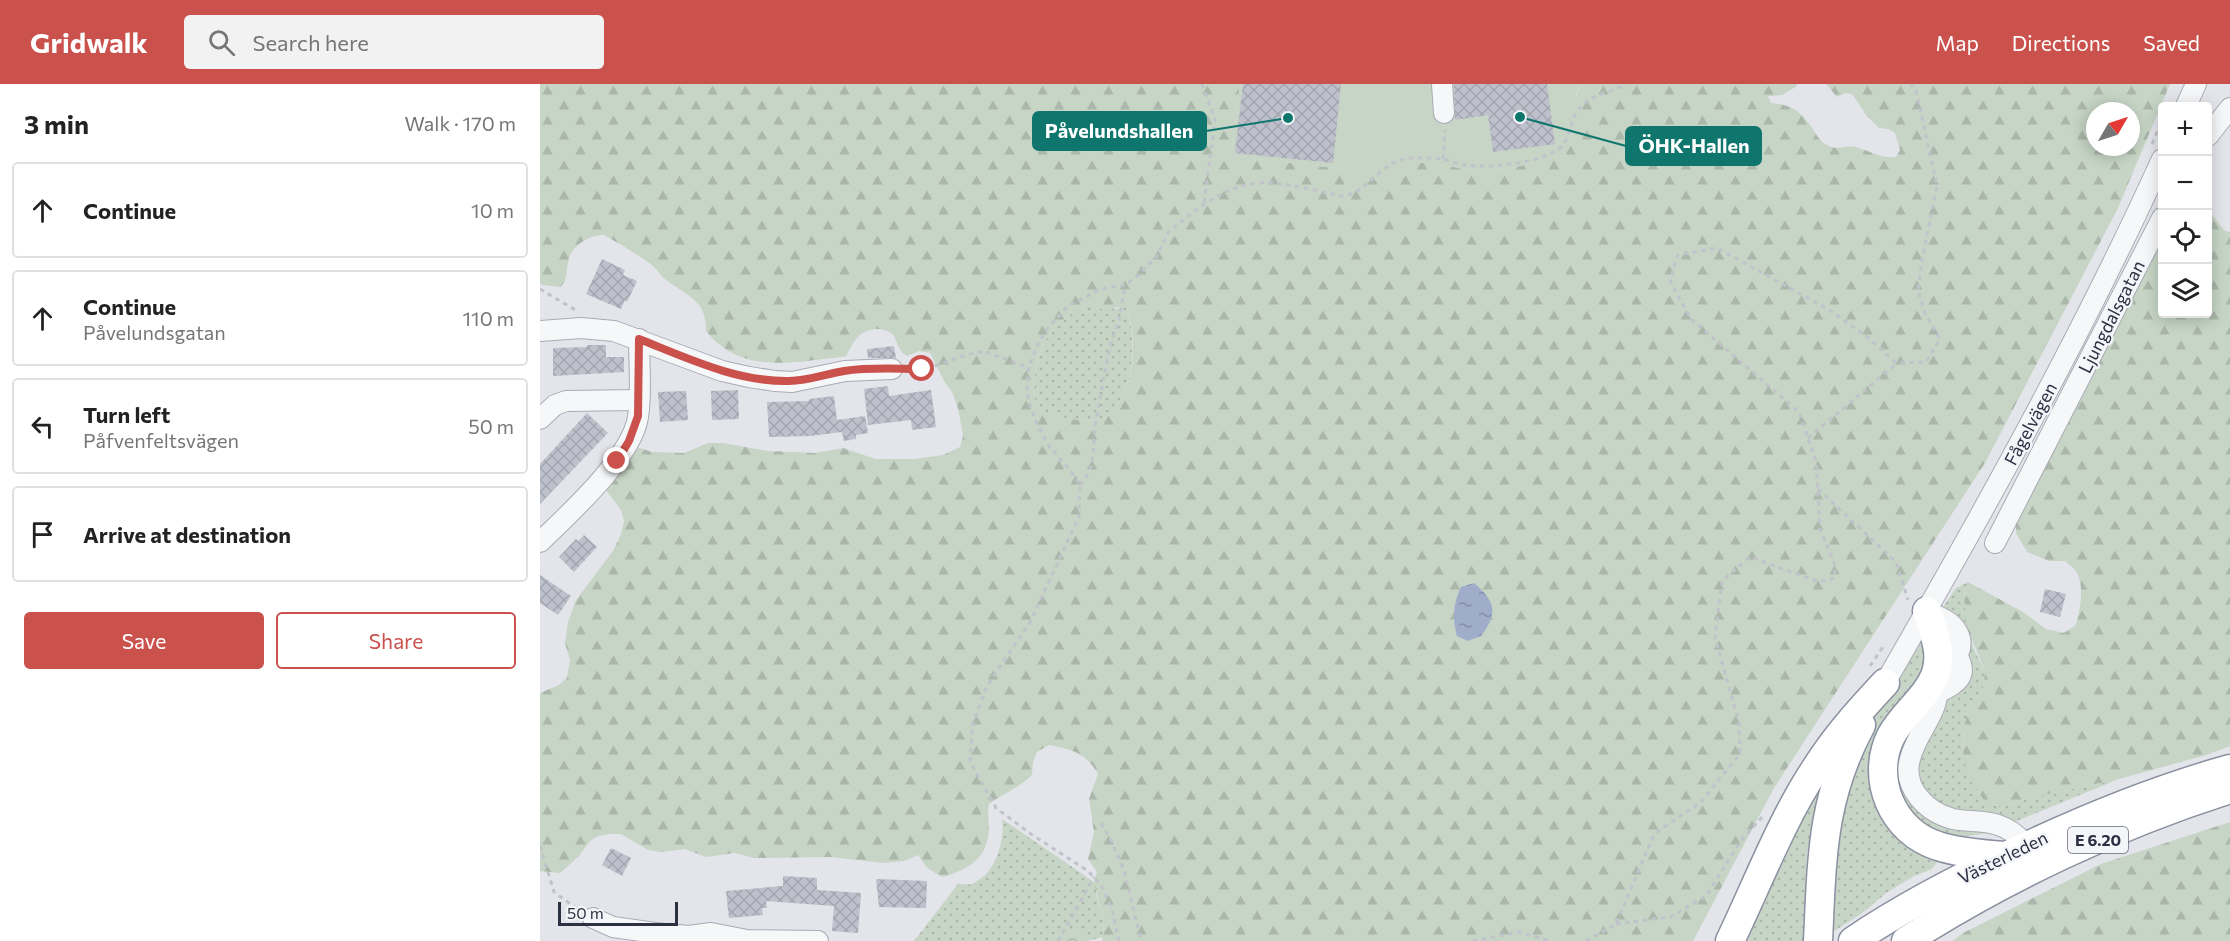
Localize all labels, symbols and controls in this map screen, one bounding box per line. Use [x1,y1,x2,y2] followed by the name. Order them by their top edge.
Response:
[184,15,604,69] search box
[30,25,148,59] text: Gridwalk
[205,26,238,59] icon: search
[253,29,369,56] text: Search here
[1936,30,1979,55] text: Map
[2012,30,2110,55] text: Directions
[2143,30,2200,55] text: Saved
[2086,102,2140,156] north arrow
[2158,102,2212,318] map controls
[2158,102,2212,156] button: +
[24,108,89,139] text: 3 min
[405,111,516,135] text: Walk · 170 m
[1033,112,1206,150] callout: Påvelundshallen
[1045,118,1193,142] text: Påvelundshallen
[1626,127,1761,165] callout: ÖHK-Hallen
[1638,133,1750,157] text: ÖHK-Hallen
[2158,156,2212,210] button: −
[26,194,59,227] icon: ahead
[83,197,176,224] text: Continue
[471,198,514,222] text: 10 m
[2158,210,2212,264] button: locate
[2073,256,2149,377] street label: Ljungdalsgatan
[2158,264,2212,318] button: layers
[83,293,176,320] text: Continue
[26,302,59,335] icon: ahead
[463,306,514,330] text: 110 m
[83,320,226,344] text: Påvelundsgatan
[908,355,934,381] route start
[1999,378,2061,469] street label: Fågelvägen
[83,401,170,428] text: Turn left
[26,410,59,443] icon: left
[468,414,514,438] text: 50 m
[83,428,239,452] text: Påfvenfeltsvägen
[603,447,629,473] route end
[26,518,59,551] icon: arrive
[83,521,291,548] text: Arrive at destination
[24,612,264,669] button: Save
[276,612,516,669] button: Share
[1954,826,2051,888] street label: Västerleden
[2068,827,2128,853] road number: E 6.20
[558,899,678,926] scale bar
[567,903,604,922] text: 50 m

